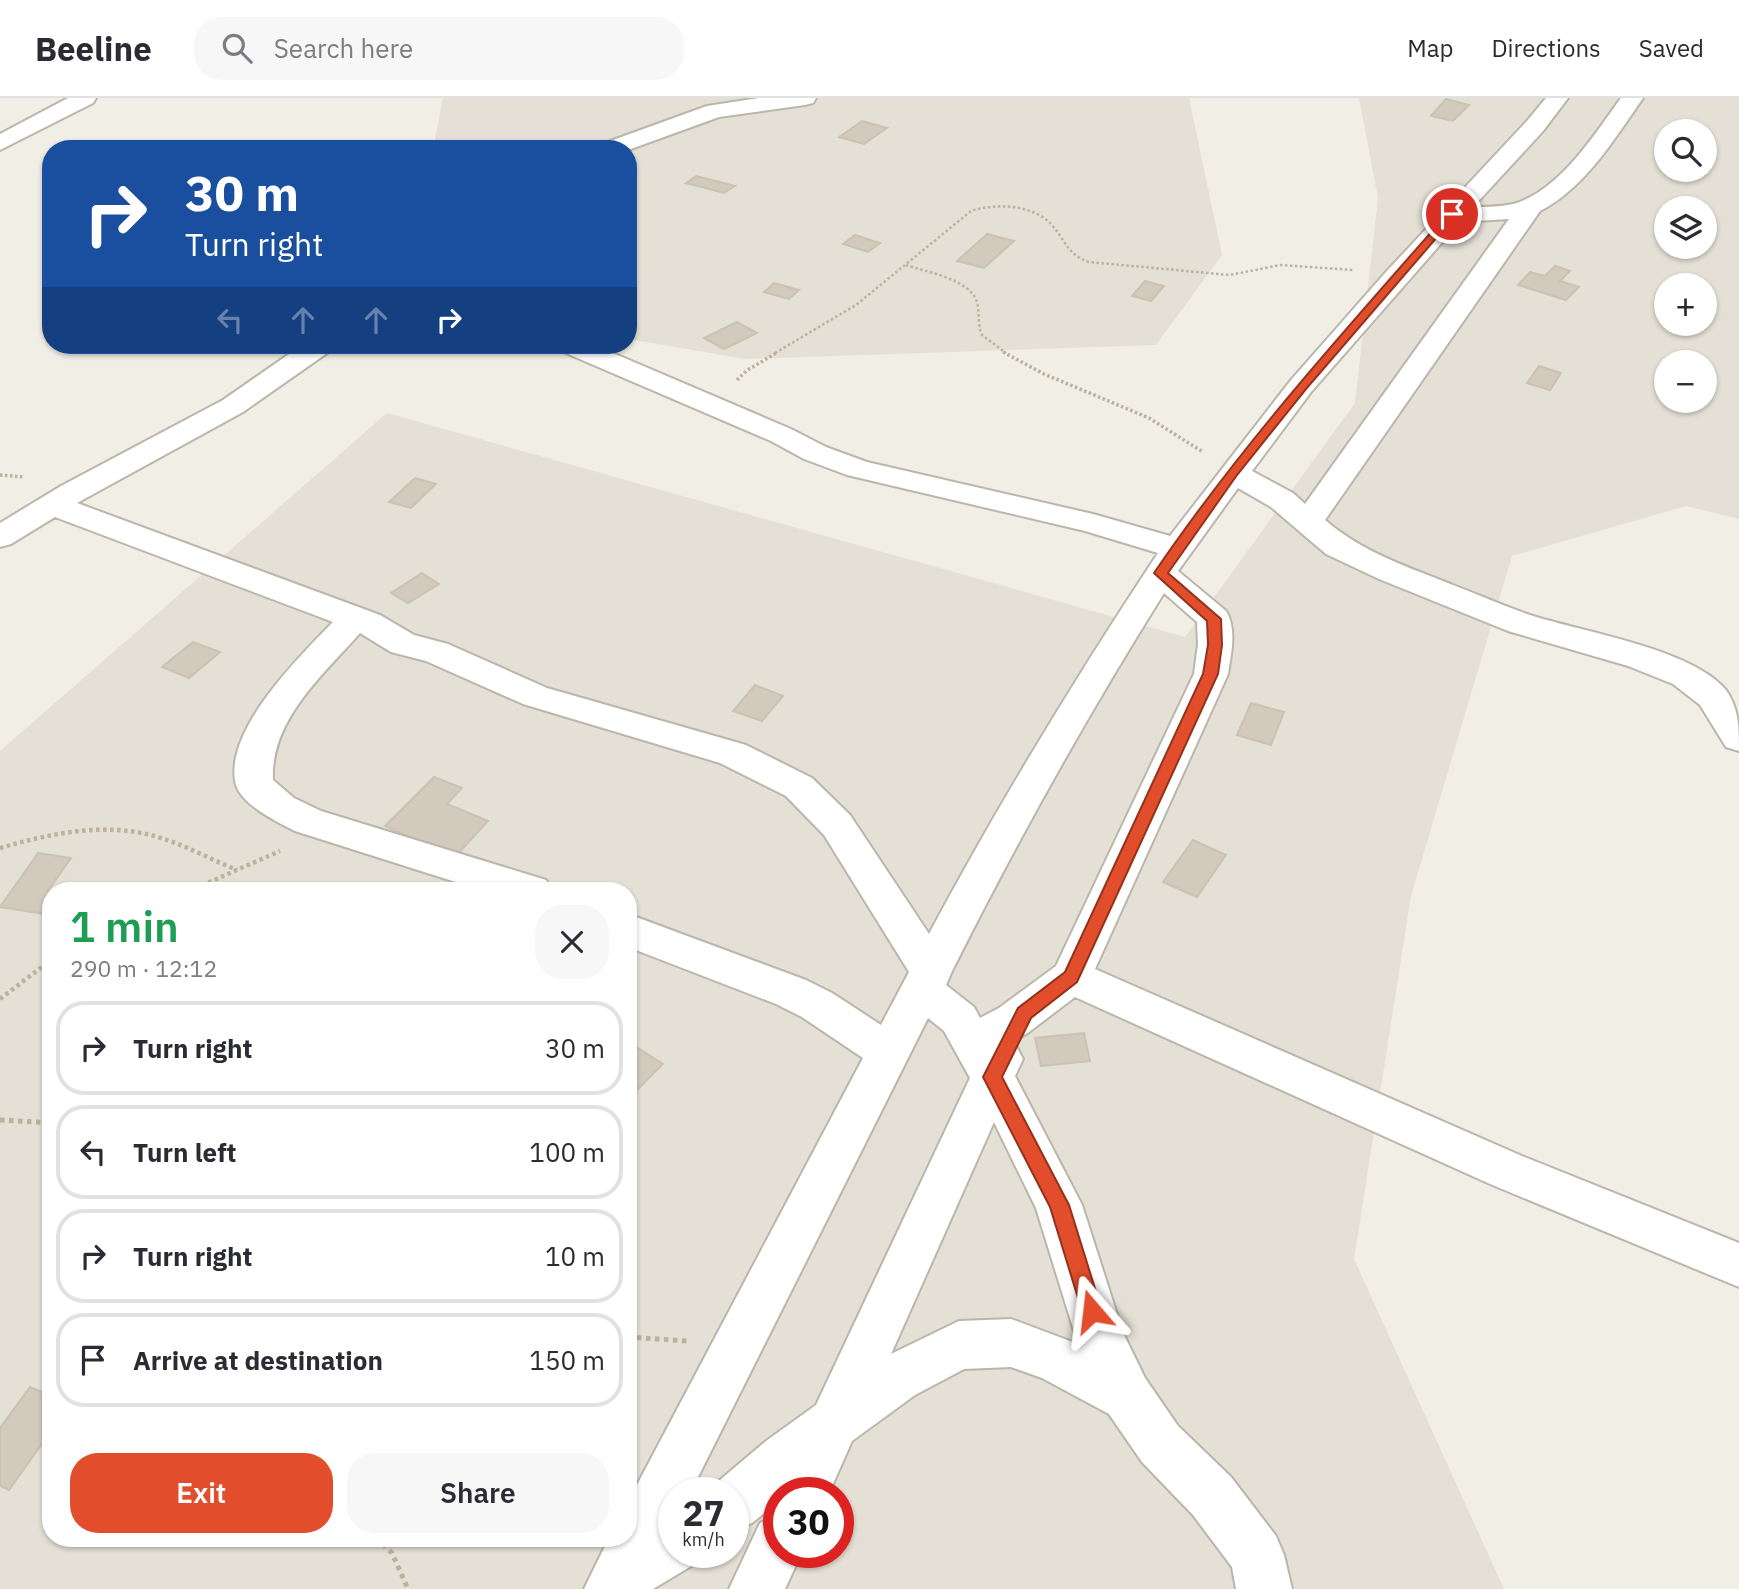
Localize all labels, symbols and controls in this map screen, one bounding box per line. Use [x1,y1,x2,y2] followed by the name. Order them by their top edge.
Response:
[194,17,684,80] search box
[35,27,152,70] text: Beeline
[218,29,256,67] icon: search
[274,31,413,65] text: Search here
[1407,32,1453,64] text: Map
[1491,32,1601,64] text: Directions
[1639,32,1704,64] text: Saved
[1654,119,1717,413] map controls
[1654,119,1717,182] button: search
[185,161,299,224] text: 30 m
[70,168,161,259] icon: right
[1422,184,1482,244] pin
[1433,195,1471,233] icon: arrive
[1654,196,1717,259] button: layers
[185,223,323,265] text: Turn right
[1654,273,1717,336] button: +
[211,301,249,339] icon: left
[284,301,322,339] icon: ahead
[357,301,395,339] icon: ahead
[430,301,468,339] icon: right
[1654,350,1717,413] button: −
[70,899,179,954] text: 1 min
[535,905,609,979] button: close
[70,953,217,983] text: 290 m · 12:12
[74,1029,112,1067] icon: right
[133,1031,252,1065] text: Turn right
[545,1031,605,1065] text: 30 m
[74,1133,112,1171] icon: left
[133,1135,236,1169] text: Turn left
[529,1135,605,1169] text: 100 m
[74,1237,112,1275] icon: right
[133,1239,252,1273] text: Turn right
[545,1239,605,1273] text: 10 m
[1055,1274,1129,1348] position arrow
[74,1341,112,1379] icon: arrive
[133,1343,383,1377] text: Arrive at destination
[529,1343,605,1377] text: 150 m
[70,1453,333,1533] button: Exit
[347,1453,609,1533] button: Share
[763,1477,854,1568] speed limit sign: 30
[682,1490,725,1536] text: 27
[682,1528,725,1551] text: km/h

